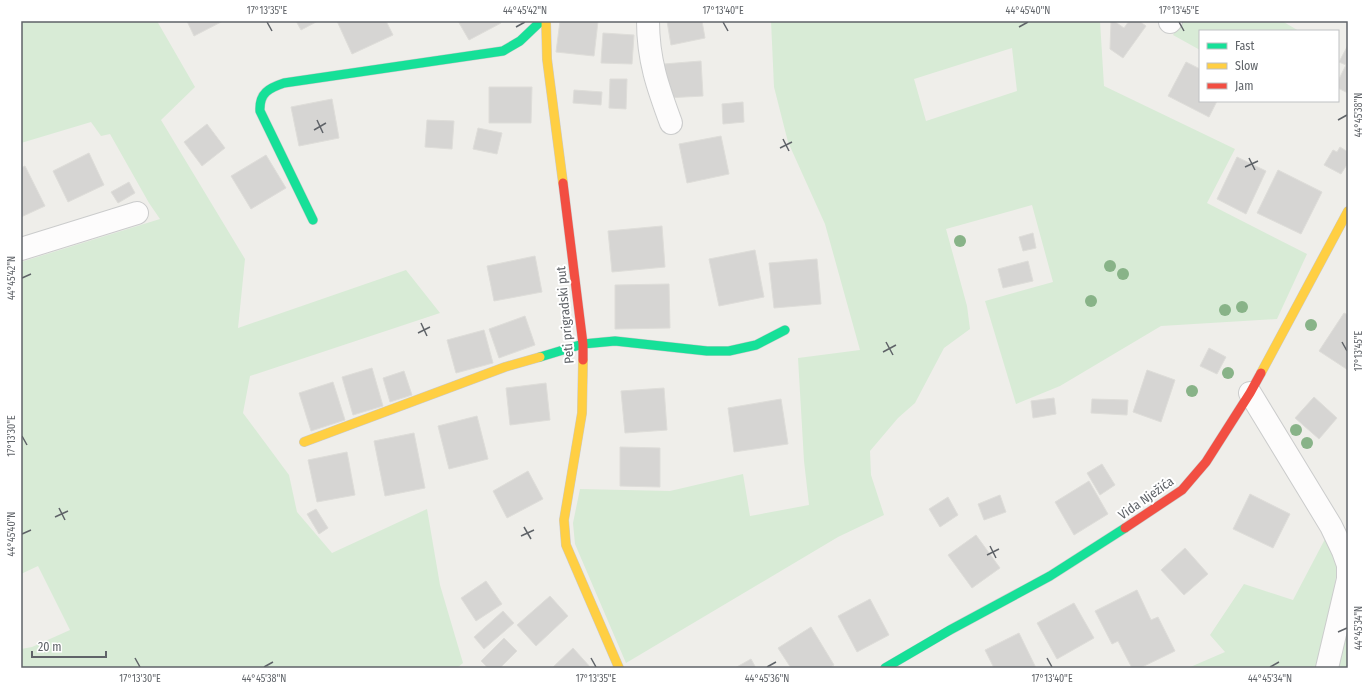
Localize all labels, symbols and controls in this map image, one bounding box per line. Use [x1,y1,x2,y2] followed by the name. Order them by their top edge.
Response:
[247,5,288,17] text: 17°13'35"E
[503,5,547,17] text: 44°45'42"N
[702,5,744,17] text: 17°13'40"E
[1006,5,1050,17] text: 44°45'40"N
[1159,5,1199,17] text: 17°13'45"E
[1199,30,1339,102] legend
[1235,39,1254,53] text: Fast
[1235,59,1258,73] text: Slow
[1235,79,1253,93] text: Jam
[1353,93,1365,137] text: 44°45'38"N
[6,256,18,300] text: 44°45'42"N
[553,265,577,364] street label: Peti prigradski put
[1353,331,1365,371] text: 17°13'45"E
[6,415,18,457] text: 17°13'30"E
[1115,474,1177,522] street label: Vida Nježića
[6,512,18,556] text: 44°45'40"N
[1353,606,1365,650] text: 44°45'34"N
[32,633,106,659] scale bar
[38,640,62,654] text: 20 m
[119,673,161,685] text: 17°13'30"E
[242,673,286,685] text: 44°45'38"N
[576,673,617,685] text: 17°13'35"E
[745,673,789,685] text: 44°45'36"N
[1031,673,1073,685] text: 17°13'40"E
[1248,673,1292,685] text: 44°45'34"N

